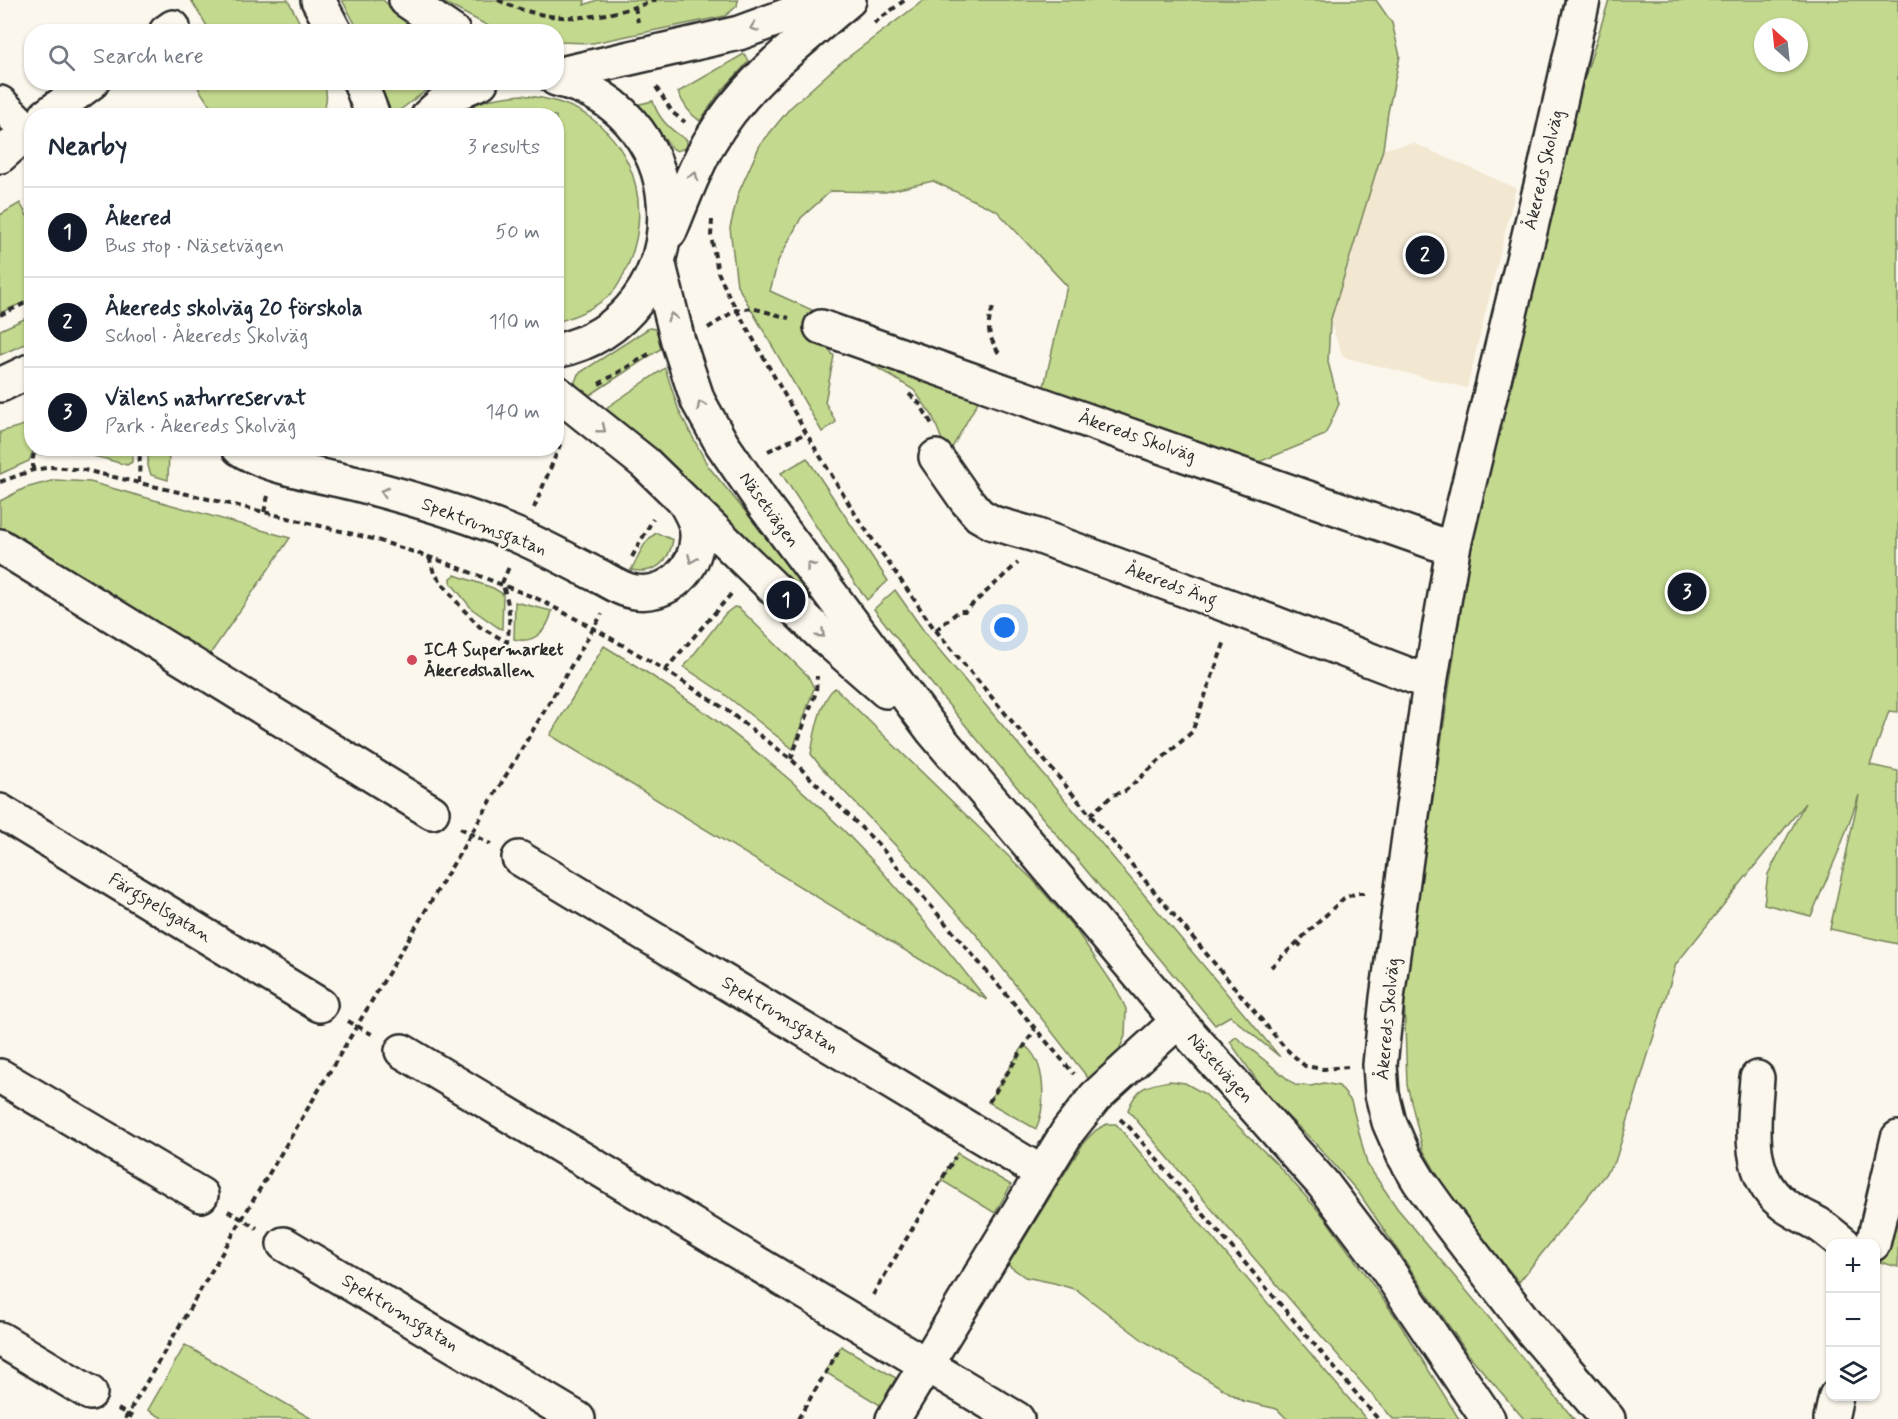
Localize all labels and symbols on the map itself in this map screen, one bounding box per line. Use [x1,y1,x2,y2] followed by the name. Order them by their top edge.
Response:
[1754,18,1808,72] north arrow
[749,20,760,33] one-way arrow
[1519,108,1569,232] street label: Åkereds Skolväg
[686,171,698,182] one-way arrow
[1406,232,1444,278] pin: 2
[667,313,680,323] one-way arrow
[696,401,708,412] one-way arrow
[1075,406,1199,468] street label: Åkereds Skolväg
[595,421,606,432] one-way arrow
[733,467,805,553] street label: Näsetvägen
[379,487,390,499] one-way arrow
[417,492,550,564] street label: Spektrumsgatan
[686,553,699,563] one-way arrow
[1121,557,1220,615] street label: Åkereds Äng
[806,562,817,573] one-way arrow
[1668,570,1706,614] pin: 3
[766,578,806,622] pin: 1
[990,613,1019,642] your location
[814,627,824,638] one-way arrow
[424,638,564,683] place label: ICA Supermarket Åkeredshallen
[405,653,419,667] marker: ICA Supermarket Åkeredshallen
[103,868,216,950] street label: Färgspelsgatan
[1371,957,1405,1081] street label: Åkereds Skolväg
[716,971,843,1061] street label: Spektrumsgatan
[1182,1027,1258,1109] street label: Näsetvägen
[336,1269,463,1359] street label: Spektrumsgatan

